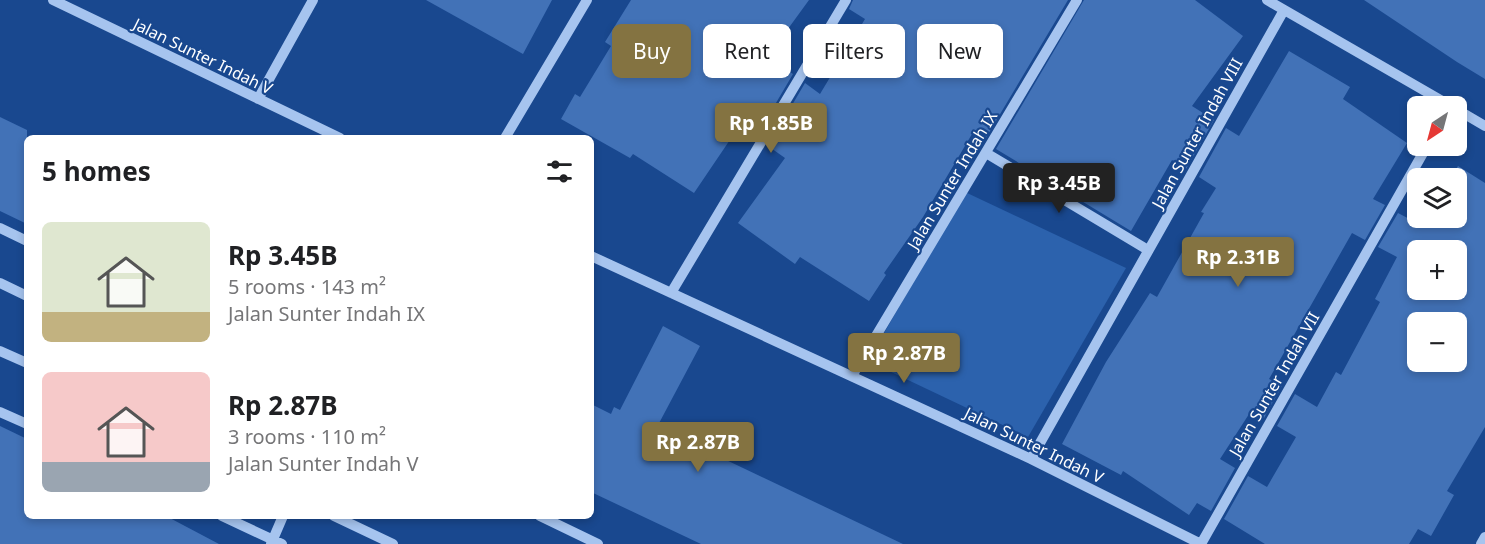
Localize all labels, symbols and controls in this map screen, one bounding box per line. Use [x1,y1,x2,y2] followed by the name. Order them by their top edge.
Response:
[128,12,277,99] street label: Jalan Sunter Indah V
[612,24,691,78] chip: Buy
[703,24,791,78] chip: Rent
[803,24,905,78] chip: Filters
[917,24,1003,78] chip: New
[1146,54,1248,214] street label: Jalan Sunter Indah VIII
[1407,96,1467,156] north arrow
[1407,96,1467,372] map controls
[709,103,833,154] pin: Rp 1.85B
[901,106,1002,255] street label: Jalan Sunter Indah IX
[729,109,813,136] text: Rp 1.85B
[42,153,151,189] text: 5 homes
[543,155,576,188] icon: filters
[997,163,1121,214] pin: Rp 3.45B
[1407,168,1467,228] button: layers
[1017,169,1101,196] text: Rp 3.45B
[228,237,337,273] text: Rp 3.45B
[1176,237,1300,288] pin: Rp 2.31B
[1407,240,1467,300] button: +
[1196,243,1280,270] text: Rp 2.31B
[90,246,162,318] icon: home
[228,273,386,300] text: 5 rooms · 143 m²
[228,300,425,327] text: Jalan Sunter Indah IX
[1223,308,1324,462] street label: Jalan Sunter Indah VII
[1407,312,1467,372] button: −
[842,333,966,384] pin: Rp 2.87B
[862,339,946,366] text: Rp 2.87B
[228,387,337,423] text: Rp 2.87B
[90,396,162,468] icon: home
[959,401,1108,488] street label: Jalan Sunter Indah V
[636,422,760,473] pin: Rp 2.87B
[228,423,386,450] text: 3 rooms · 110 m²
[656,428,740,455] text: Rp 2.87B
[228,450,419,477] text: Jalan Sunter Indah V

